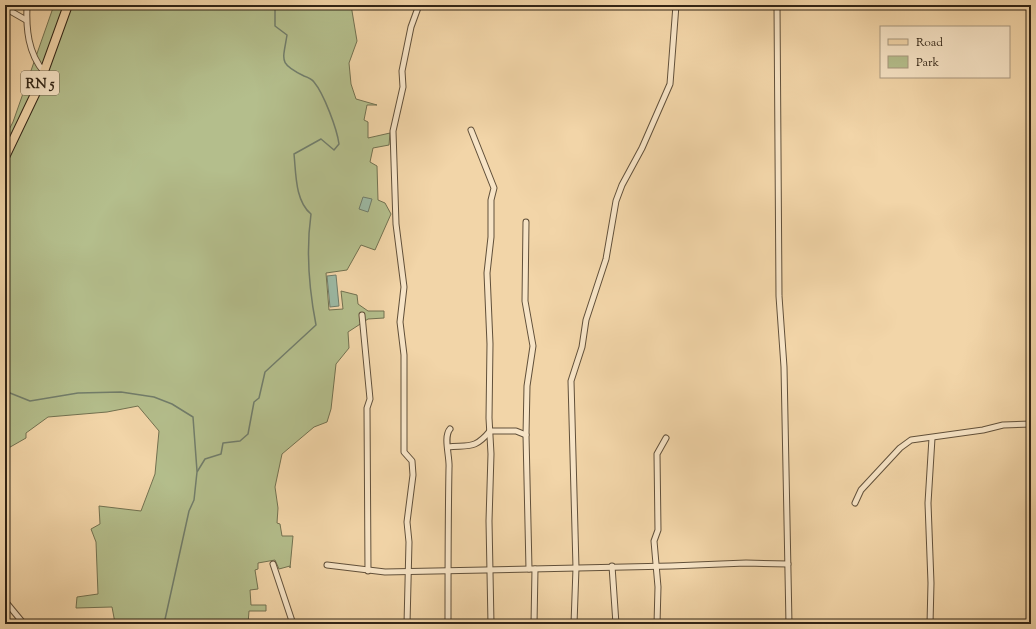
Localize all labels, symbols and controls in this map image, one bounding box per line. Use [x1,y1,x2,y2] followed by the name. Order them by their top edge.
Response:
[880,26,1010,78] legend
[916,34,943,52] text: Road
[916,54,939,72] text: Park
[21,71,59,95] road number: RN 5

